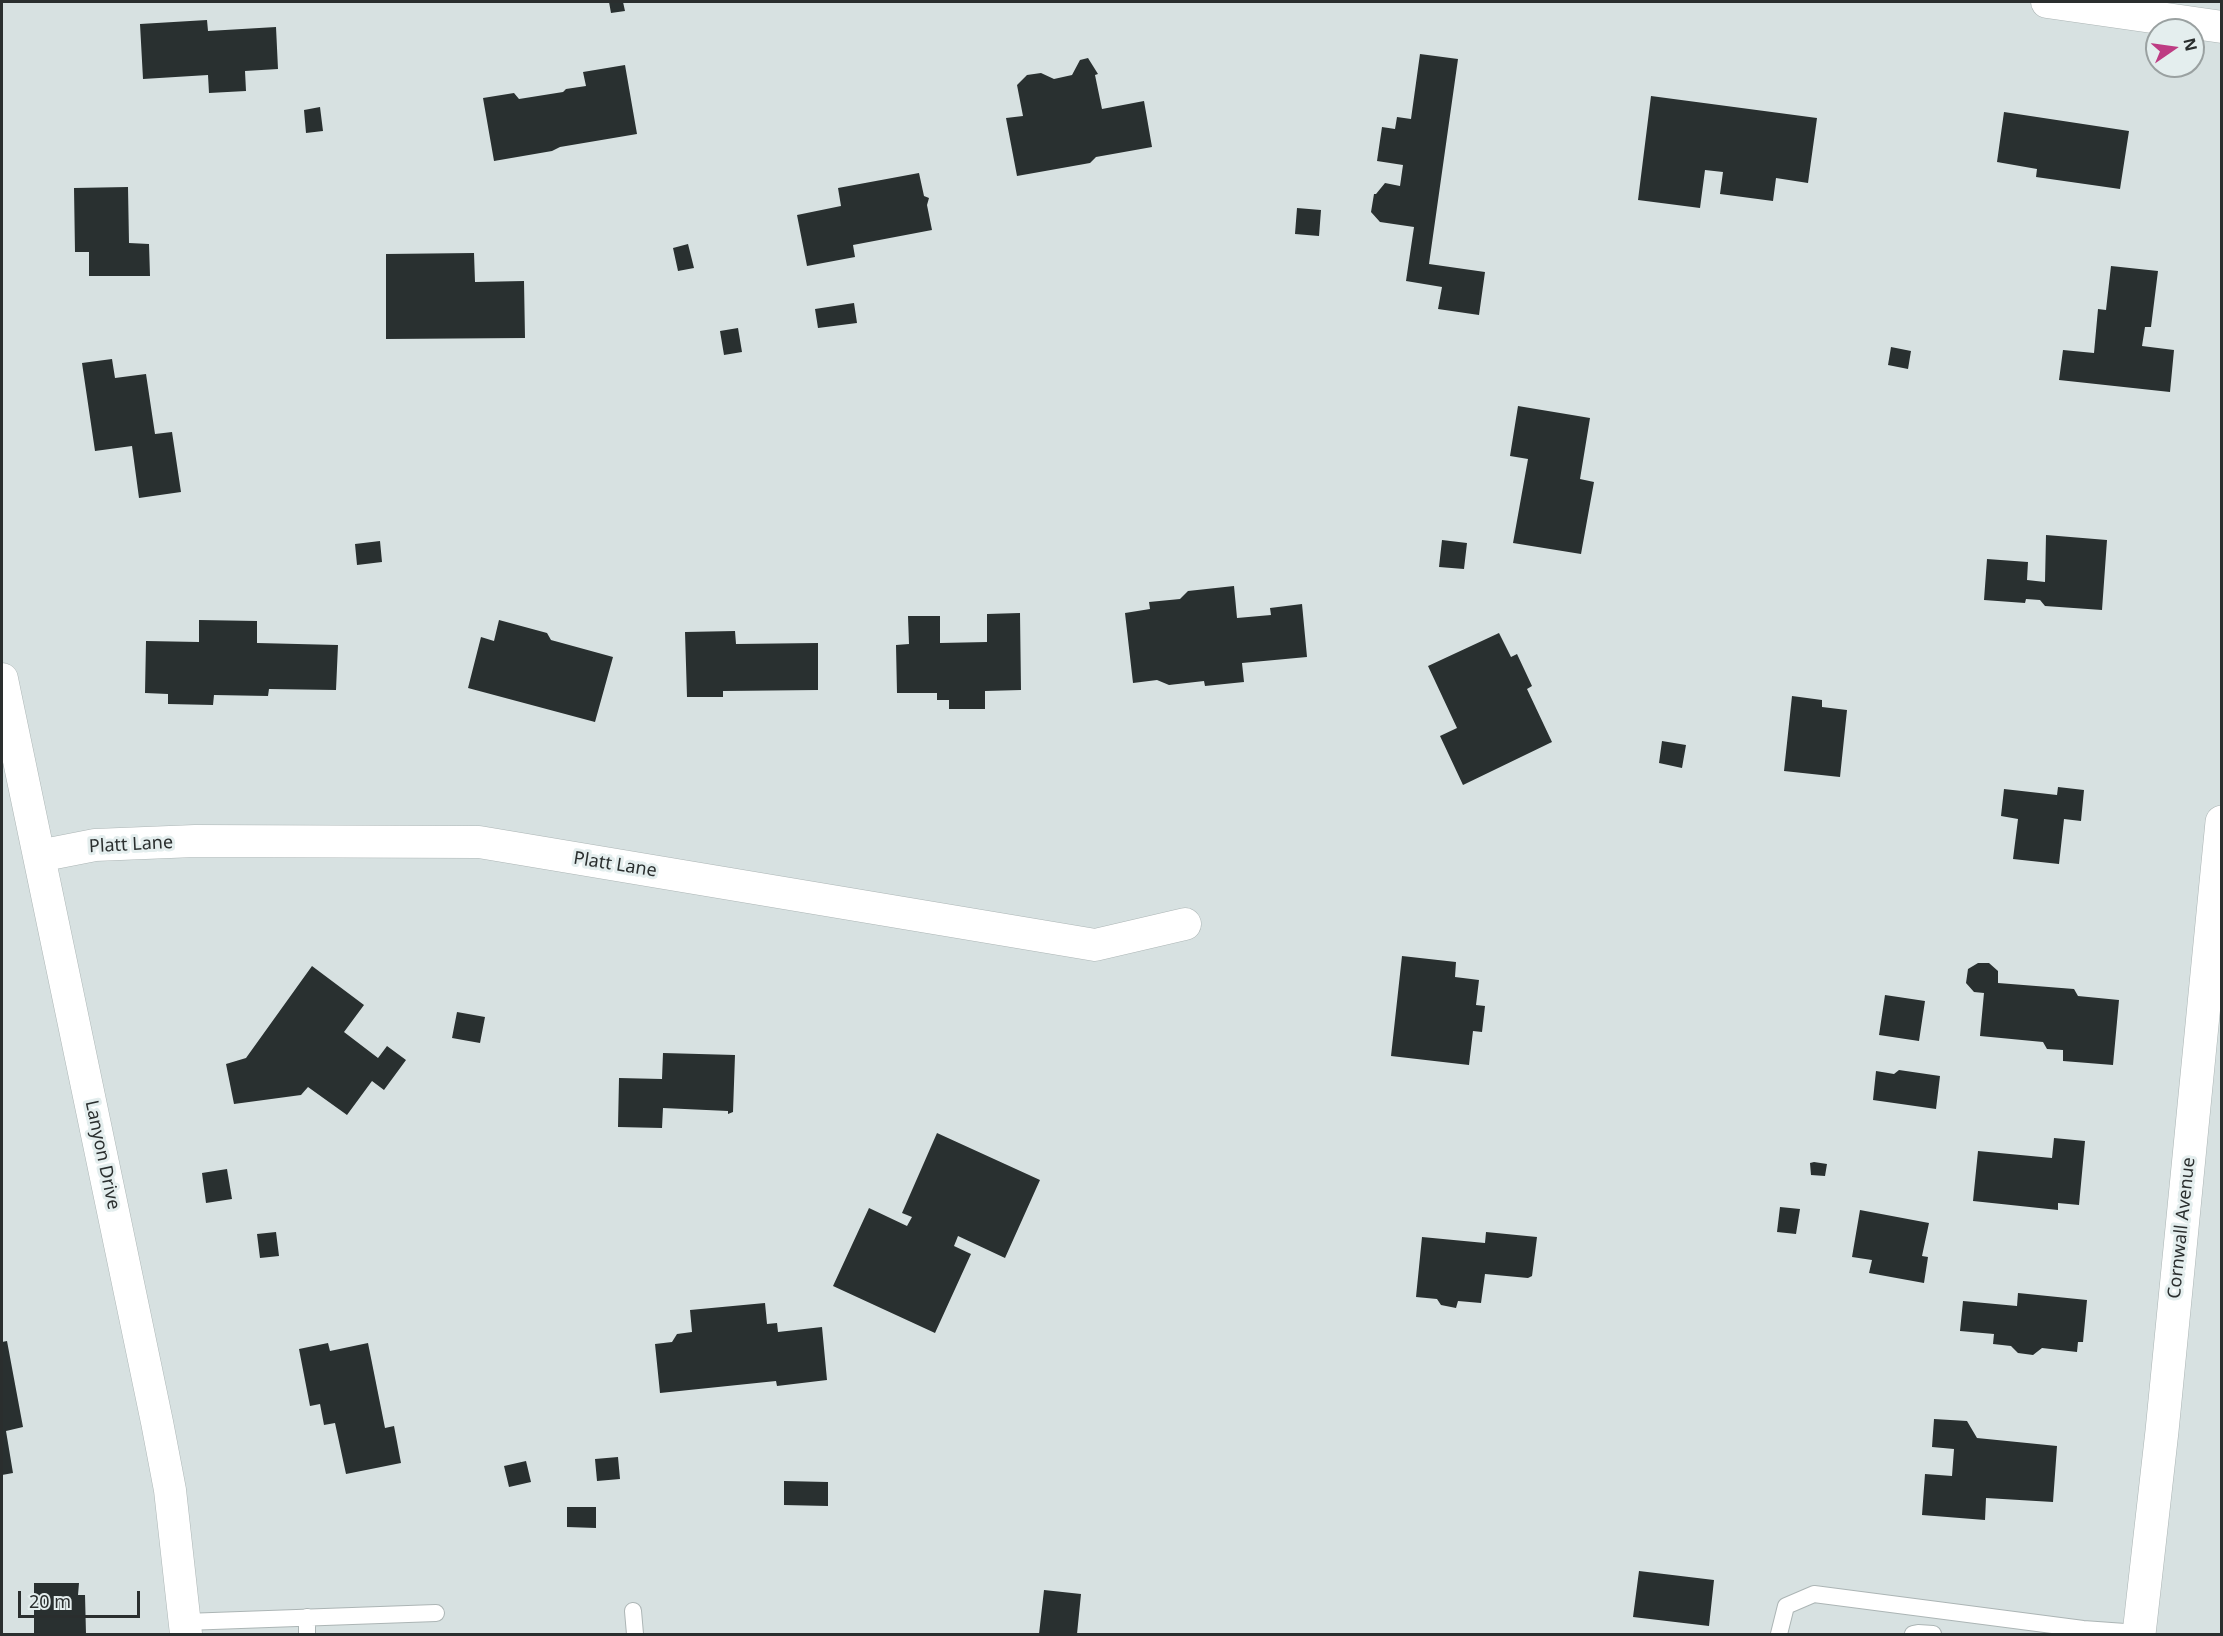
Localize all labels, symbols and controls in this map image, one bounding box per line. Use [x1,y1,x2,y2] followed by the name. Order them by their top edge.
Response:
[2145,18,2205,78] north arrow
[2178,36,2203,53] text: N
[88,832,174,858] street label: Platt Lane
[572,848,658,882] street label: Platt Lane
[80,1098,124,1212] street label: Lanyon Drive
[2164,1156,2200,1300] street label: Cornwall Avenue
[21,1579,142,1617] scale bar
[29,1589,71,1613] text: 20 m

